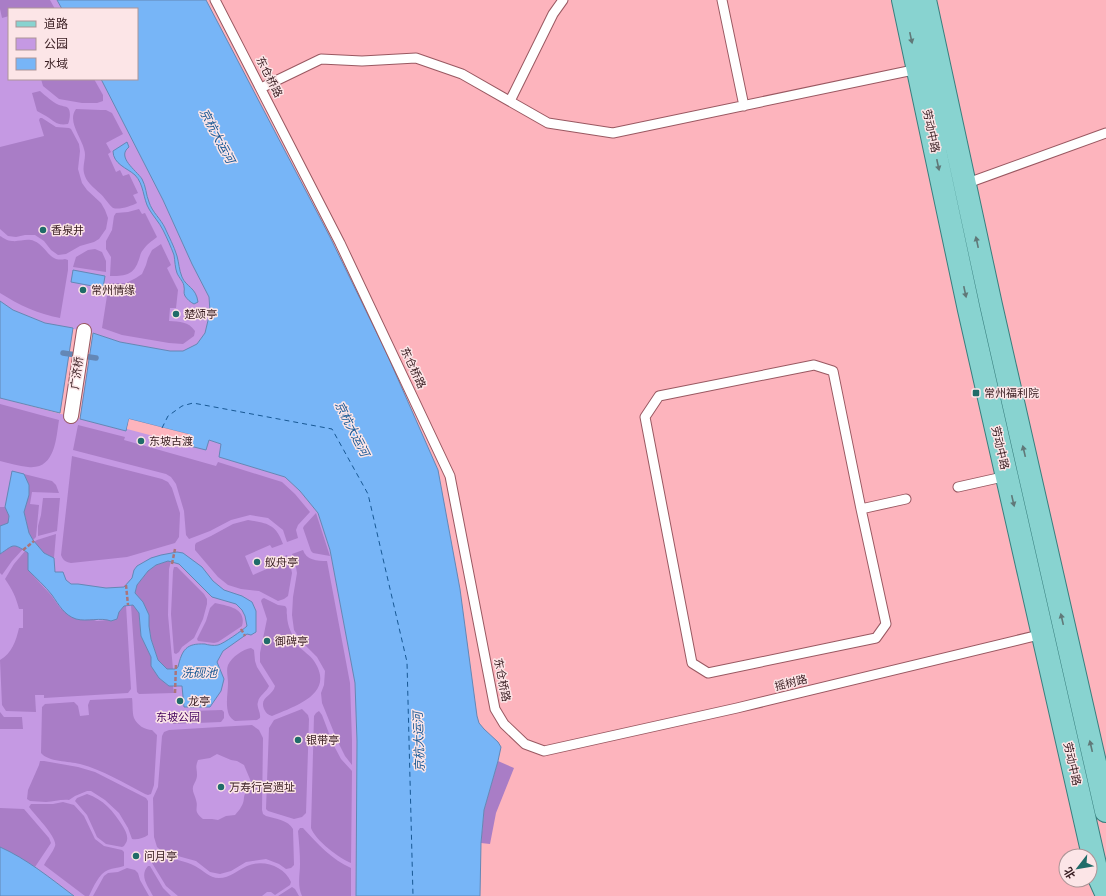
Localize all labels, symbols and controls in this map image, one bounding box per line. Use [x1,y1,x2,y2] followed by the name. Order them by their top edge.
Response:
[8,8,138,80] legend
[44,17,68,31] text: 道路
[909,32,915,44] one-way arrow
[44,37,68,51] text: 公园
[253,54,285,100] street label: 东仓桥路
[44,57,68,71] text: 水域
[197,106,238,168] water label: 京杭大运河
[920,108,942,154] street label: 劳动中路
[936,159,942,171] one-way arrow
[51,224,84,237] place label: 香泉井
[38,225,48,235] marker: 香泉井
[974,236,980,248] one-way arrow
[91,284,135,297] place label: 常州情缘
[78,285,88,295] marker: 常州情缘
[963,286,969,299] one-way arrow
[184,308,217,321] place label: 楚颂亭
[171,309,181,319] marker: 楚颂亭
[398,345,428,391] street label: 东仓桥路
[68,356,86,390] street label: 广济桥
[984,387,1039,400] place label: 常州福利院
[971,388,981,398] marker: 常州福利院
[332,399,373,461] water label: 京杭大运河
[989,425,1011,471] street label: 劳动中路
[149,435,193,448] place label: 东坡古渡
[136,436,146,446] marker: 东坡古渡
[1021,445,1027,457] one-way arrow
[1010,495,1016,507] one-way arrow
[265,556,298,569] place label: 舣舟亭
[252,557,262,567] marker: 舣舟亭
[1059,613,1065,625] one-way arrow
[274,635,308,648] place label: 御碑亭
[262,636,272,646] marker: 御碑亭
[491,657,513,703] street label: 东仓桥路
[181,666,218,680] water label: 洗砚池
[773,673,809,693] street label: 摇树路
[188,695,210,708] place label: 龙亭
[175,696,185,706] marker: 龙亭
[411,710,427,772] water label: 京杭大运河
[156,711,200,724] park label: 东坡公园
[306,734,339,747] place label: 银带亭
[293,735,303,745] marker: 银带亭
[1088,739,1094,752] one-way arrow
[1061,741,1083,787] street label: 劳动中路
[229,781,295,794] place label: 万寿行宫遗址
[216,782,226,792] marker: 万寿行宫遗址
[1058,848,1098,888] north arrow
[144,850,177,863] place label: 问月亭
[131,851,141,861] marker: 问月亭
[1061,865,1078,881] text: 北

